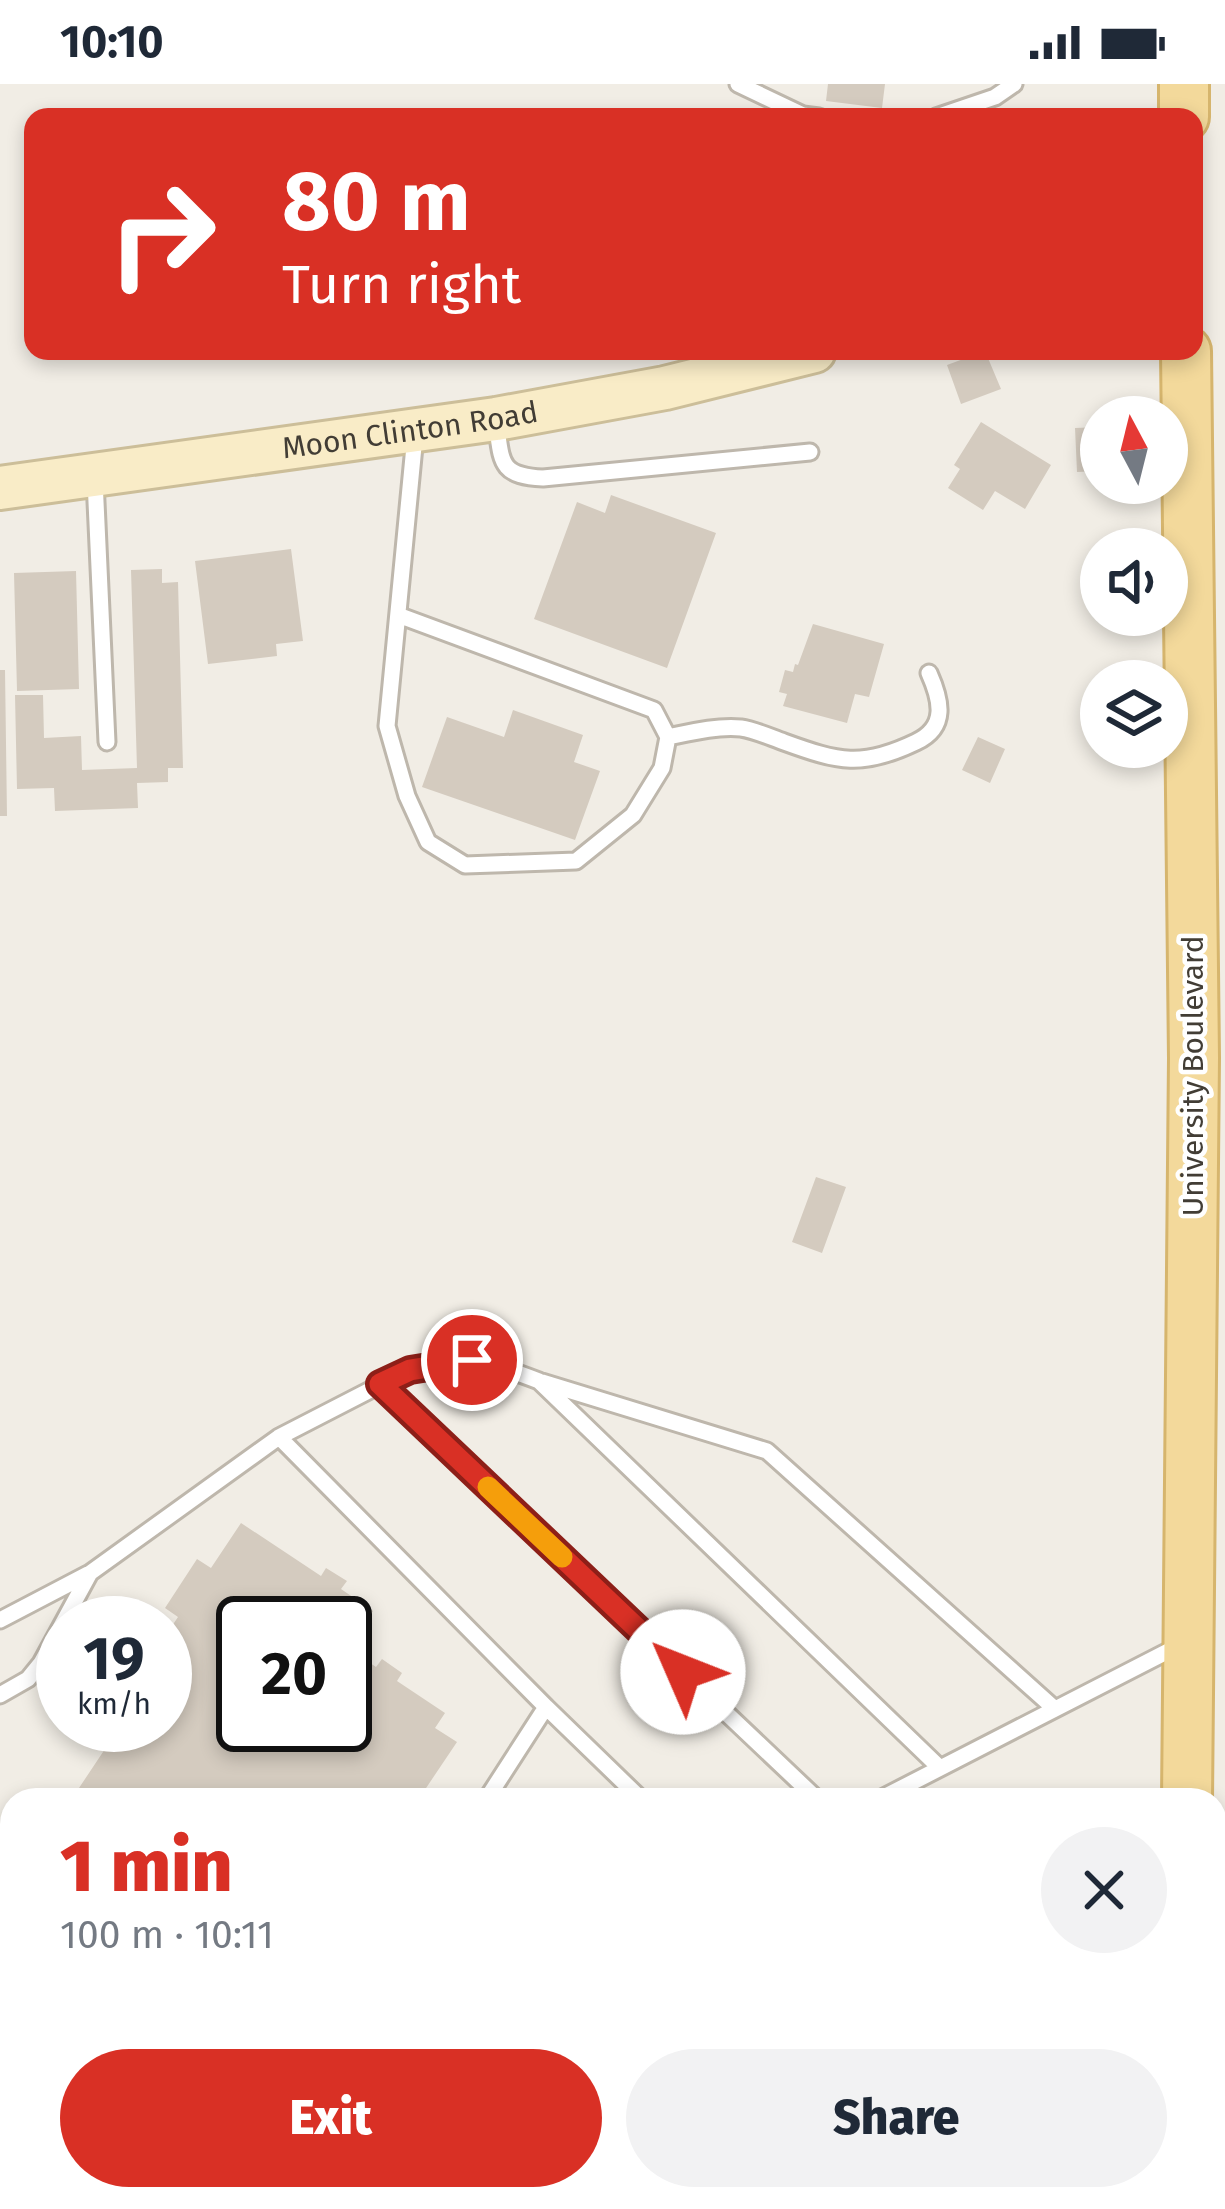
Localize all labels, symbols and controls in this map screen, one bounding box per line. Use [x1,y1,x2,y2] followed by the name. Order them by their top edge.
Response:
[60,15,164,69] text: 10:10
[282,151,471,252] text: 80 m
[84,156,240,312] icon: right
[282,253,521,317] text: Turn right
[280,394,541,467] street label: Moon Clinton Road
[1080,396,1188,504] north arrow
[1080,396,1188,768] map controls
[1080,528,1188,636] button: sound
[1080,660,1188,768] button: layers
[1175,935,1211,1217] street label: University Boulevard
[421,1309,523,1411] pin
[439,1327,505,1393] icon: arrive
[216,1596,372,1752] speed limit sign: 20
[620,1609,746,1735] position arrow
[83,1623,145,1695] text: 19
[77,1686,151,1722] text: km/h
[60,1824,233,1910] text: 1 min
[1041,1827,1167,1953] button: close
[60,1912,274,1958] text: 100 m · 10:11
[60,2049,602,2187] button: Exit
[626,2049,1167,2187] button: Share

